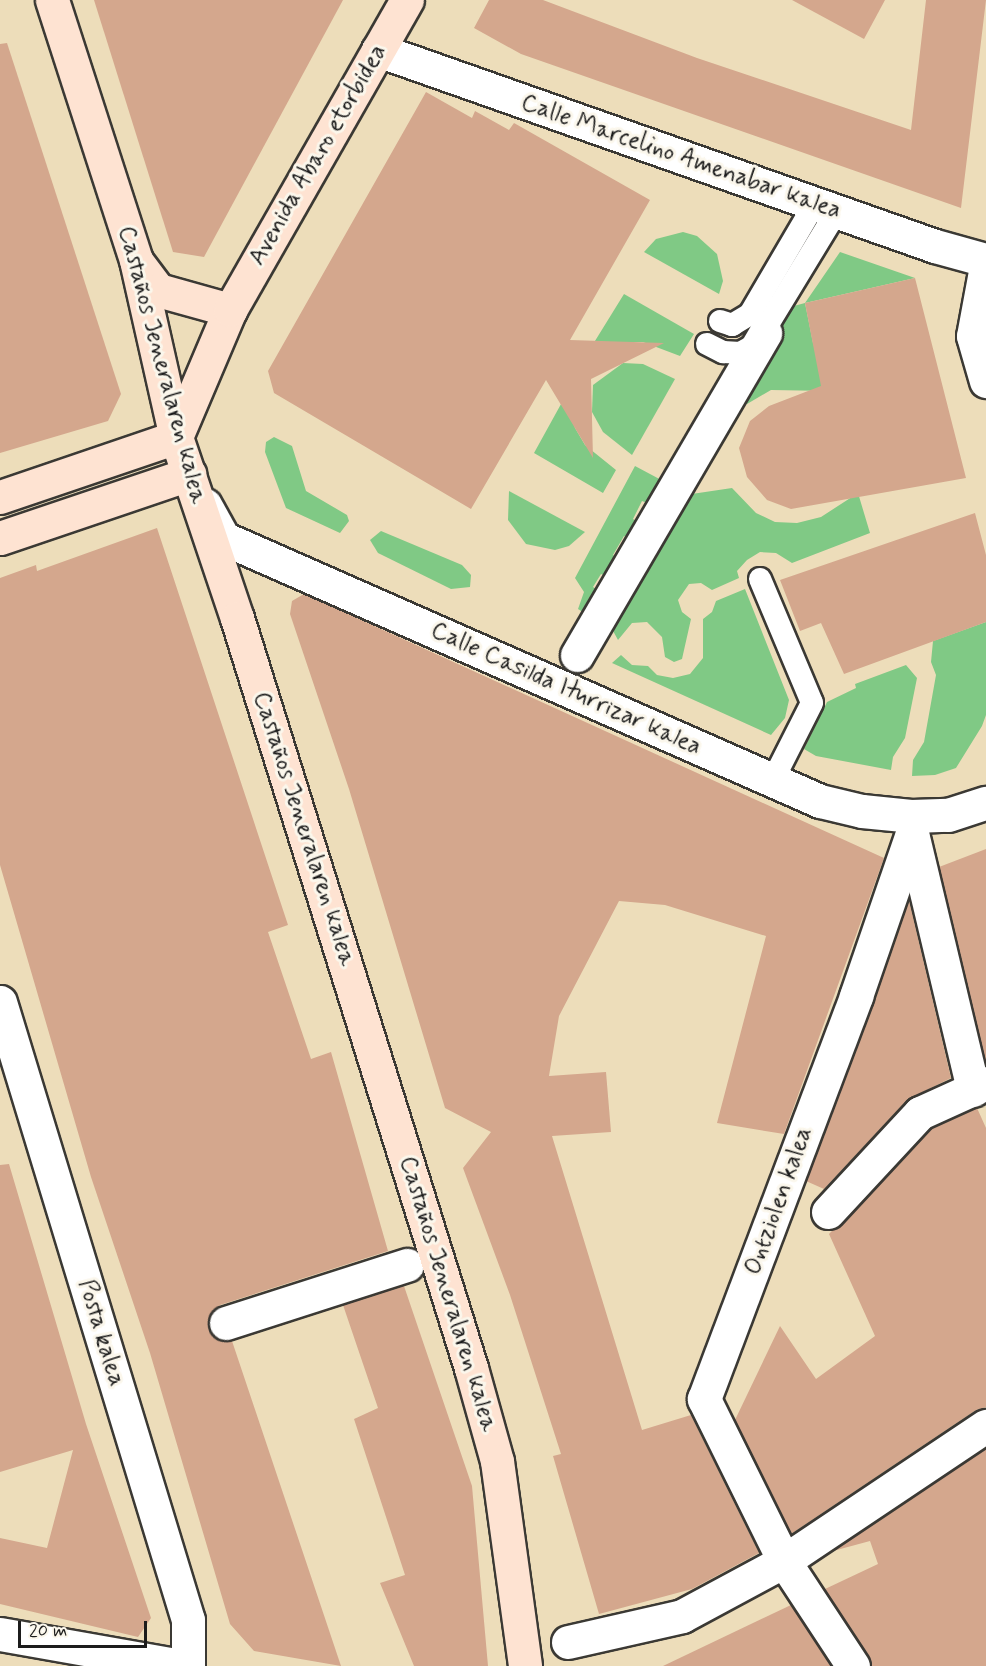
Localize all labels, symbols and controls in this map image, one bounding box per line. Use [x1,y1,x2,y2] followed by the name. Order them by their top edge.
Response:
[243,40,393,270] street label: Avenida Abaro etorbidea
[517,89,845,225] street label: Calle Marcelino Amenabar kalea
[110,220,214,510] street label: Castaños Jeneralaren kalea
[424,615,708,763] street label: Calle Casilda Iturrizar kalea
[245,685,363,973] street label: Castaños Jeneralaren kalea
[738,1122,820,1280] street label: Ontziolen kalea
[391,1150,505,1438] street label: Castaños Jeneralaren kalea
[71,1275,131,1391] street label: Posta kalea
[21,1609,150,1647] scale bar
[29,1619,67,1643] text: 20 m

